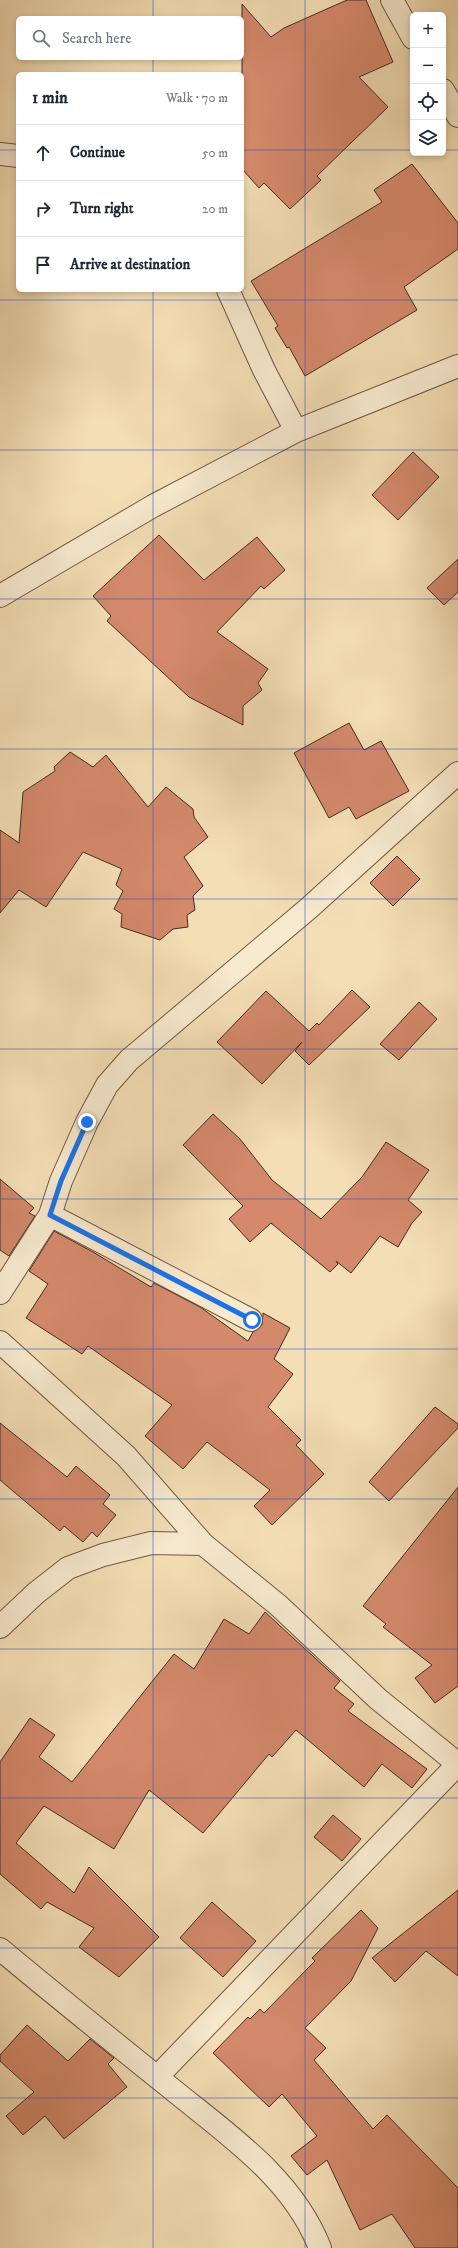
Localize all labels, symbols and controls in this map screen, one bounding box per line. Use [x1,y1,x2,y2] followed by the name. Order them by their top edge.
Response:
[410,12,446,156] map controls
[410,12,446,48] button: +
[16,16,244,60] search box
[30,27,52,49] icon: search
[62,29,131,48] text: Search here
[410,48,446,84] button: −
[410,84,446,120] button: locate
[32,87,68,109] text: 1 min
[166,90,228,106] text: Walk · 70 m
[410,120,446,156] button: layers
[32,142,54,164] icon: ahead
[70,143,125,162] text: Continue
[202,145,228,161] text: 50 m
[32,198,54,220] icon: right
[70,199,133,218] text: Turn right
[202,201,228,217] text: 20 m
[32,254,54,276] icon: arrive
[70,255,190,274] text: Arrive at destination
[78,1113,96,1131] route end
[243,1311,261,1329] route start

